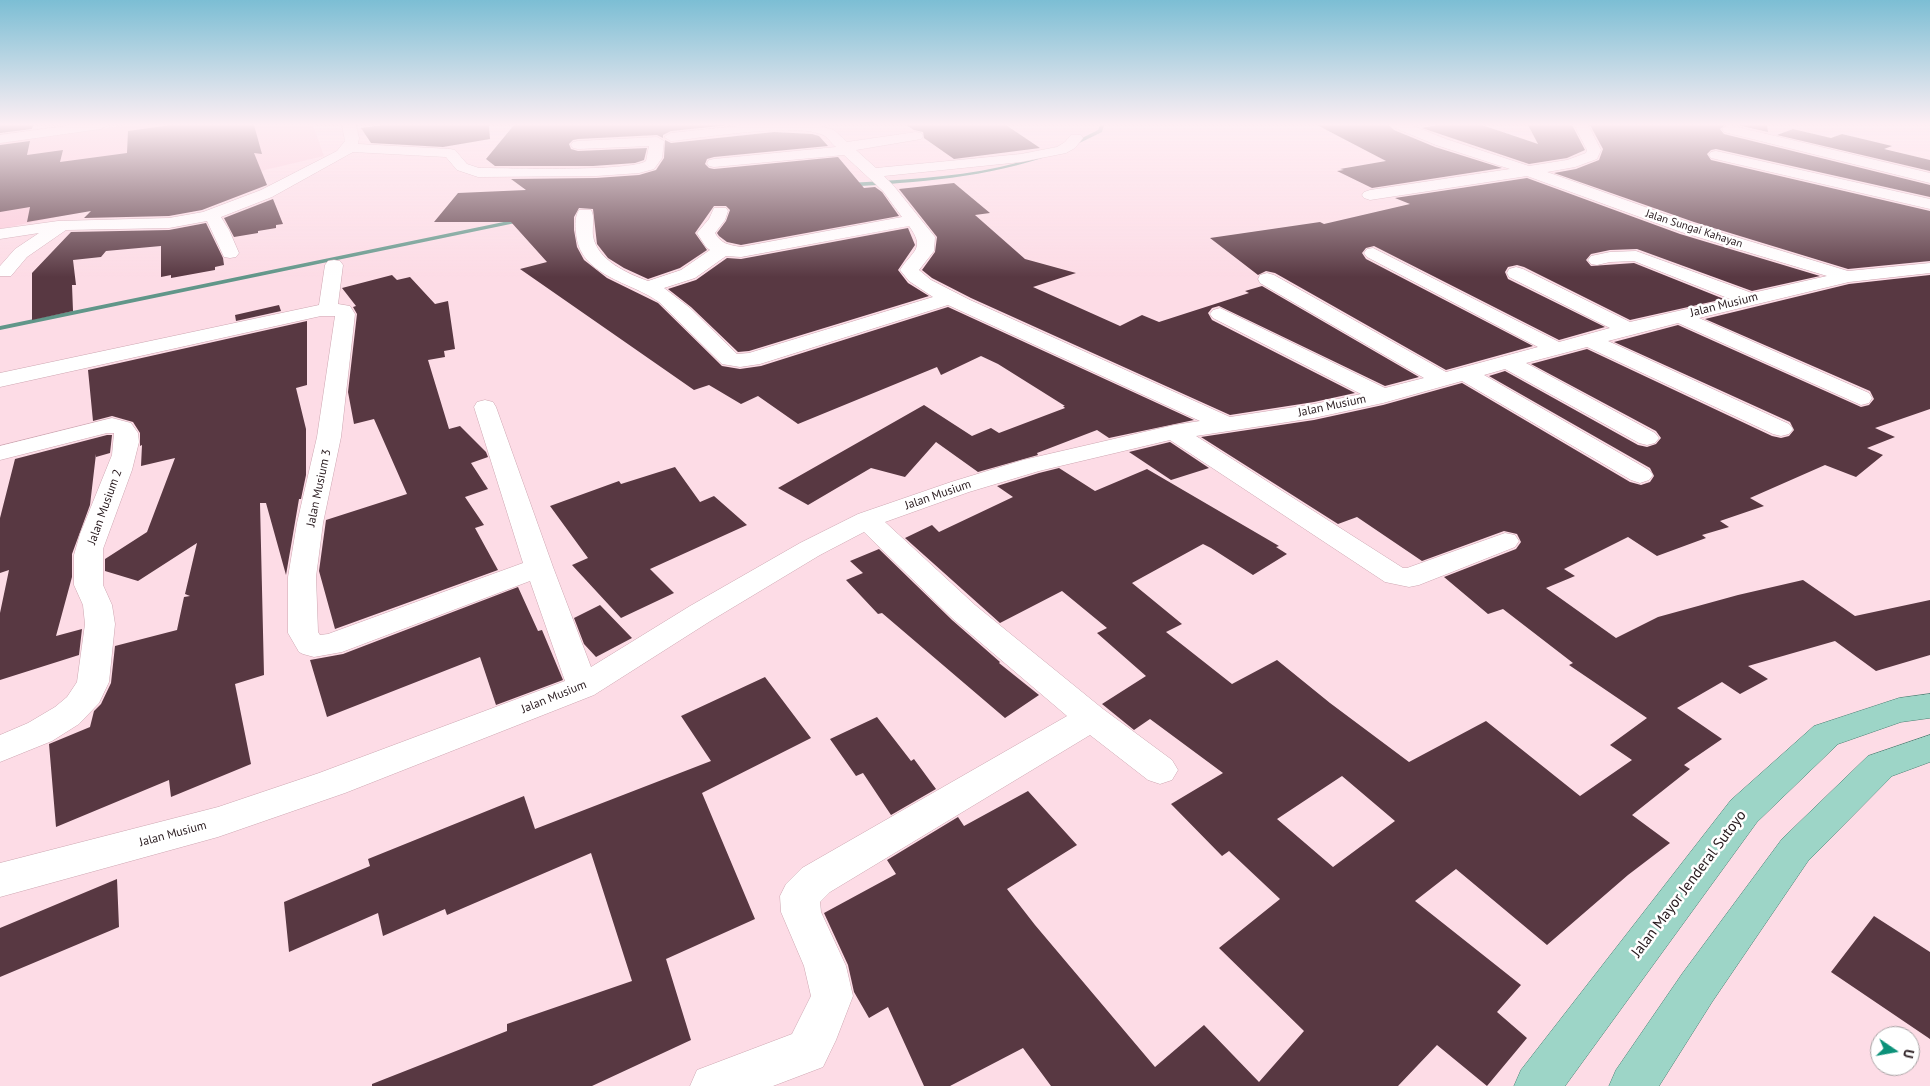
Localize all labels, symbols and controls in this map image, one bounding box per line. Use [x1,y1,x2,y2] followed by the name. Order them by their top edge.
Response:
[1644,207,1744,251] street label: Jalan Sungai Kahayan
[1689,290,1759,320] street label: Jalan Musium
[1297,392,1367,420] street label: Jalan Musium
[304,448,334,528] street label: Jalan Musium 3
[85,467,125,547] street label: Jalan Musium 2
[903,477,973,513] street label: Jalan Musium
[519,677,589,717] street label: Jalan Musium
[1628,807,1750,961] street label: Jalan Mayor Jenderal Sutoyo
[138,818,208,850] street label: Jalan Musium
[1870,1026,1920,1076] north arrow
[1899,1048,1918,1060] text: U

